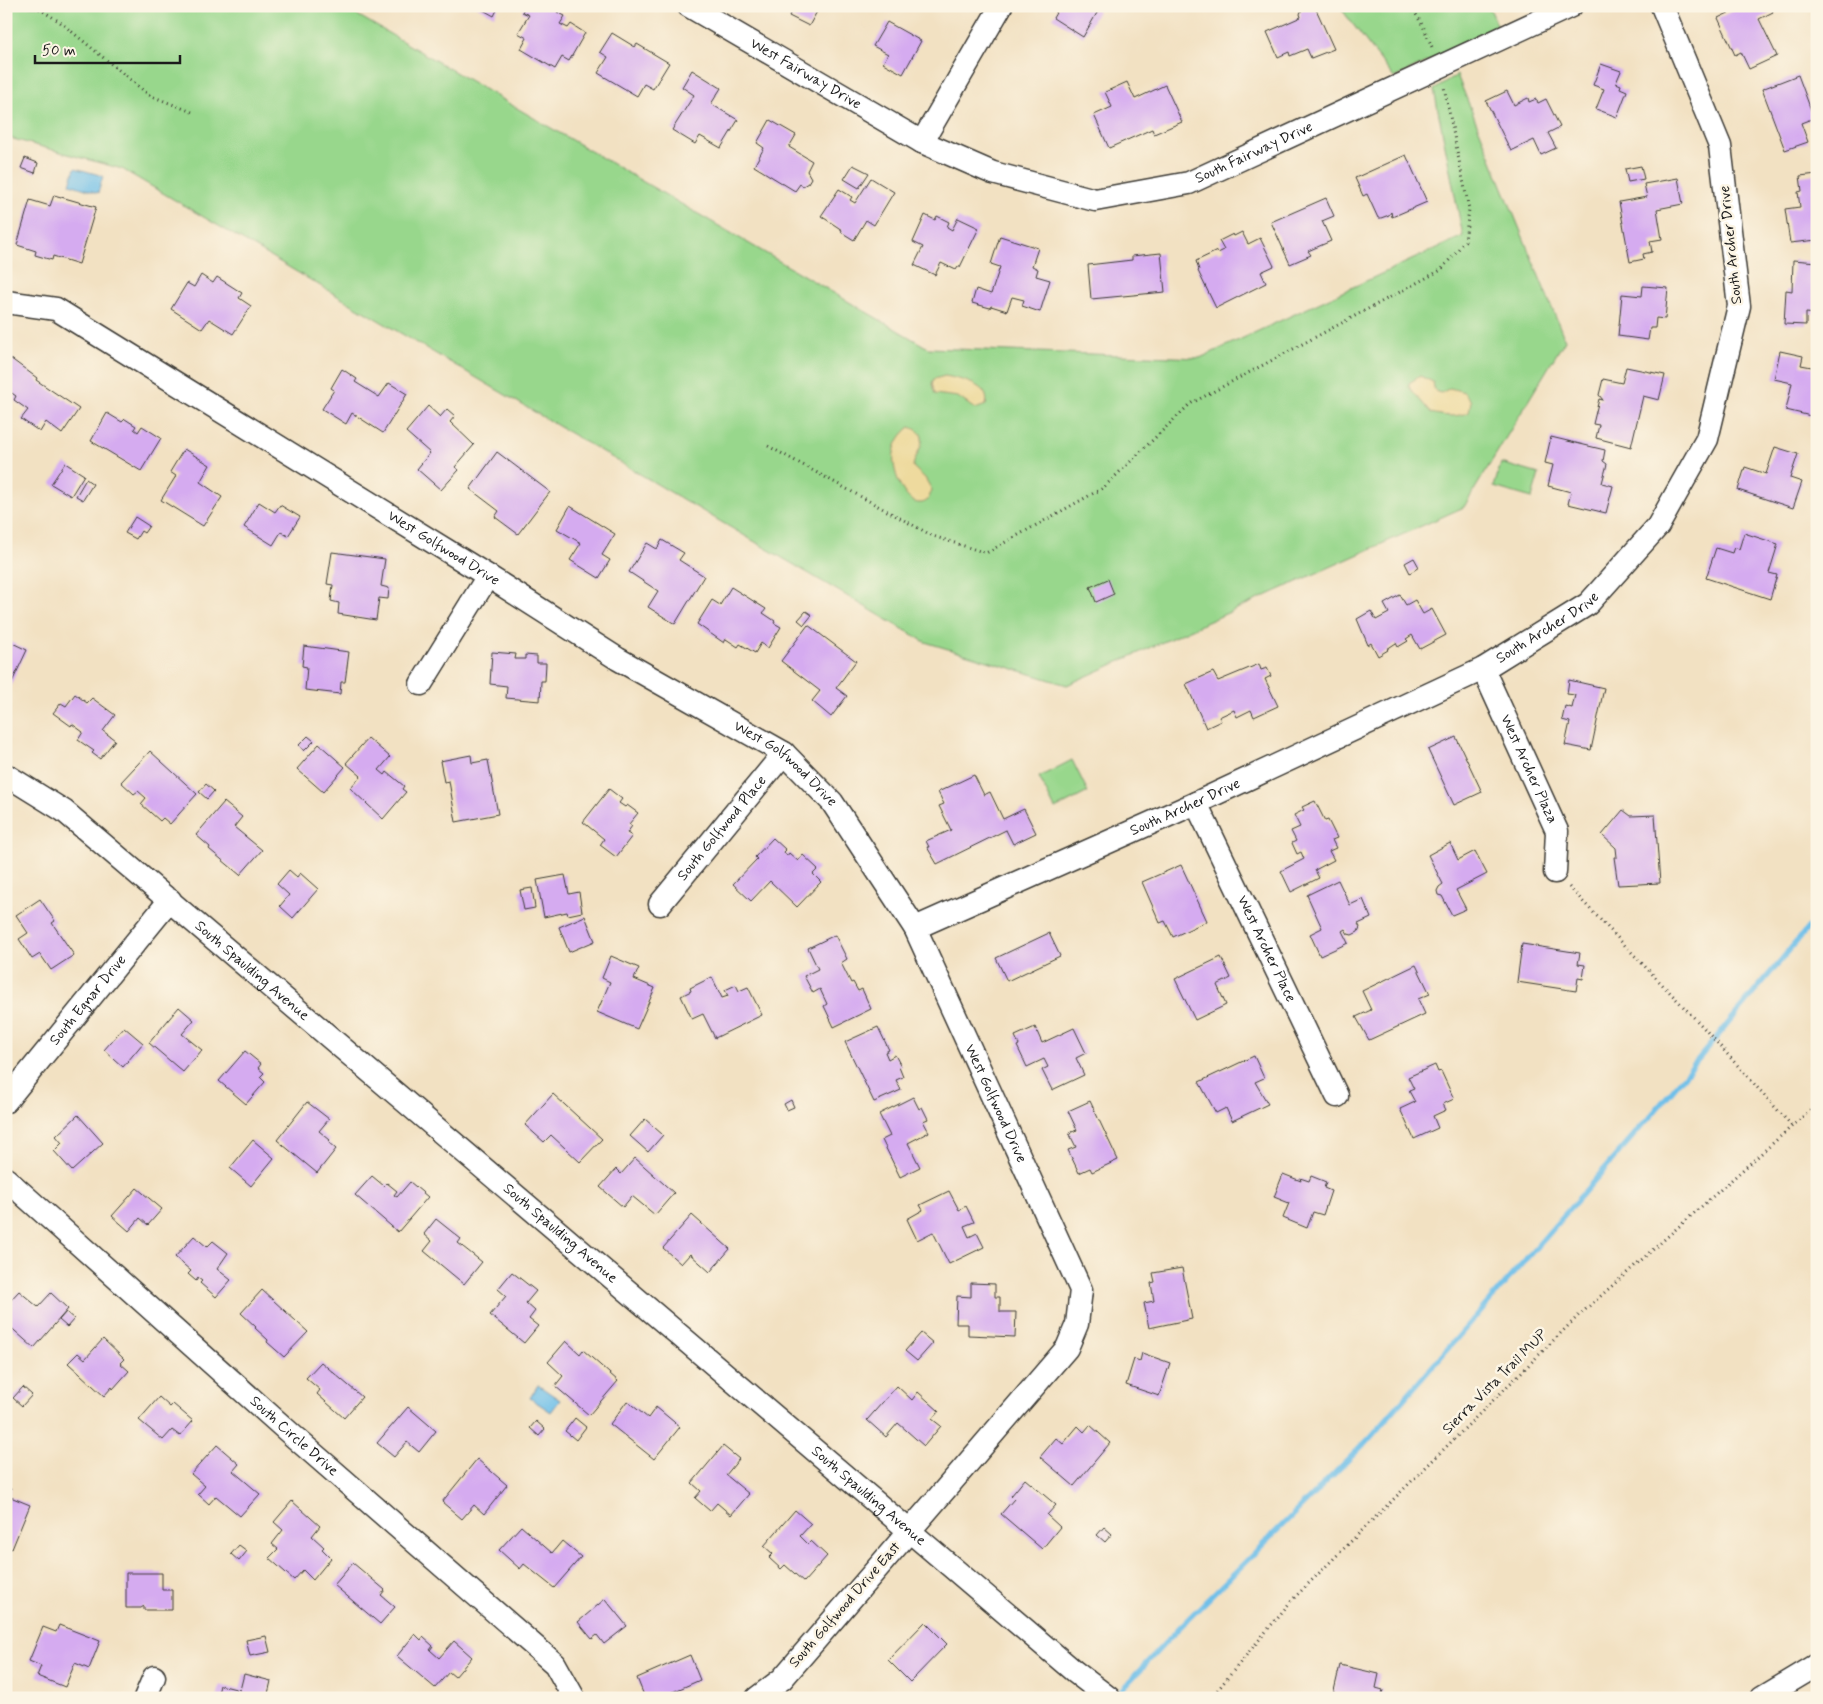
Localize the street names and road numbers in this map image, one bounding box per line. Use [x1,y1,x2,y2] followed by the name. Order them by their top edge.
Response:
[746,34,865,115] street label: West Fairway Drive
[1192,117,1316,189] street label: South Fairway Drive
[1715,185,1747,305] street label: South Archer Drive
[384,506,504,591] street label: West Golfwood Drive
[1492,588,1604,668] street label: South Archer Drive
[1495,711,1562,827] street label: West Archer Plaza
[730,716,842,811] street label: West Golfwood Drive
[673,771,772,885] street label: South Golfwood Place
[1127,774,1244,841] street label: South Archer Drive
[1232,892,1301,1006] street label: West Archer Place
[190,916,313,1026] street label: South Spaulding Avenue
[45,951,131,1050] street label: South Egnar Drive
[960,1041,1031,1166] street label: West Golfwood Drive
[499,1179,622,1288] street label: South Spaulding Avenue
[1438,1325,1552,1439] street label: Sierra Vista Trail MUP
[245,1392,342,1481] street label: South Circle Drive
[807,1442,930,1551] street label: South Spaulding Avenue
[785,1537,906,1672] street label: South Golfwood Drive East

